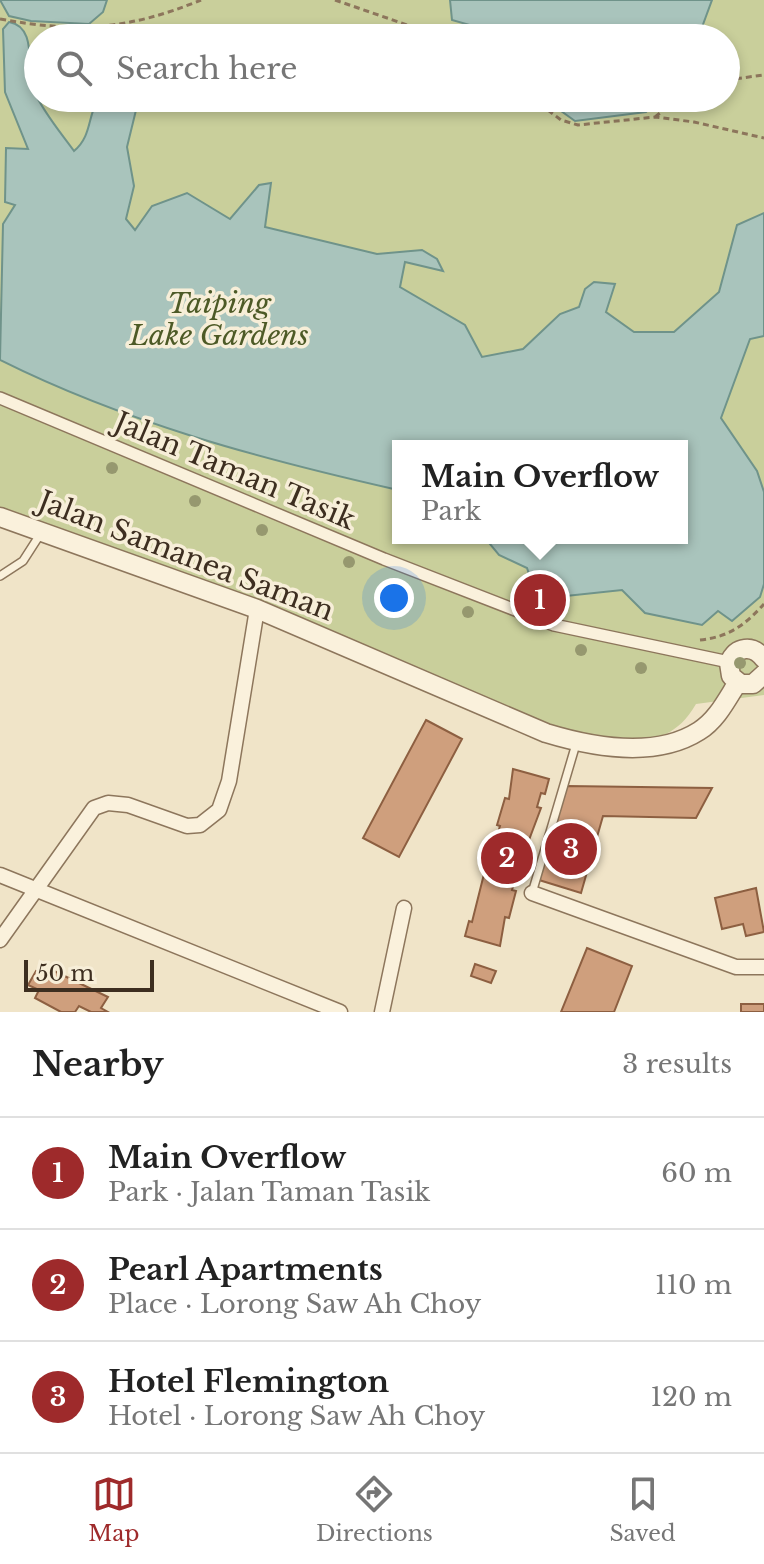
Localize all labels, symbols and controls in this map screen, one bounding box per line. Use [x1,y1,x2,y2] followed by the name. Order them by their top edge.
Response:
[24,24,740,112] search box
[52,46,96,90] icon: search
[116,50,297,87] text: Search here
[128,286,309,353] park label: Taiping Lake Gardens
[106,403,361,538] street label: Jalan Taman Tasik
[392,440,688,544] popup
[421,458,659,495] text: Main Overflow
[30,482,339,629] street label: Jalan Samanea Saman
[421,495,481,527] text: Park
[514,570,566,630] pin: 1
[374,578,414,618] your location
[545,819,597,879] pin: 3
[481,828,533,888] pin: 2
[24,956,154,992] scale bar
[36,960,94,987] text: 50 m
[32,1043,164,1085] text: Nearby
[622,1048,732,1080] text: 3 results
[108,1139,346,1176] text: Main Overflow
[52,1157,64,1189] text: 1
[661,1157,732,1189] text: 60 m
[108,1176,430,1208] text: Park · Jalan Taman Tasik
[108,1251,383,1288] text: Pearl Apartments
[50,1269,66,1301] text: 2
[655,1269,732,1301] text: 110 m
[108,1288,481,1320] text: Place · Lorong Saw Ah Choy
[108,1363,389,1400] text: Hotel Flemington
[50,1381,66,1413] text: 3
[650,1381,732,1413] text: 120 m
[108,1400,485,1432] text: Hotel · Lorong Saw Ah Choy
[88,1472,139,1547] tab: Map
[316,1472,433,1547] tab: Directions
[609,1472,676,1547] tab: Saved

